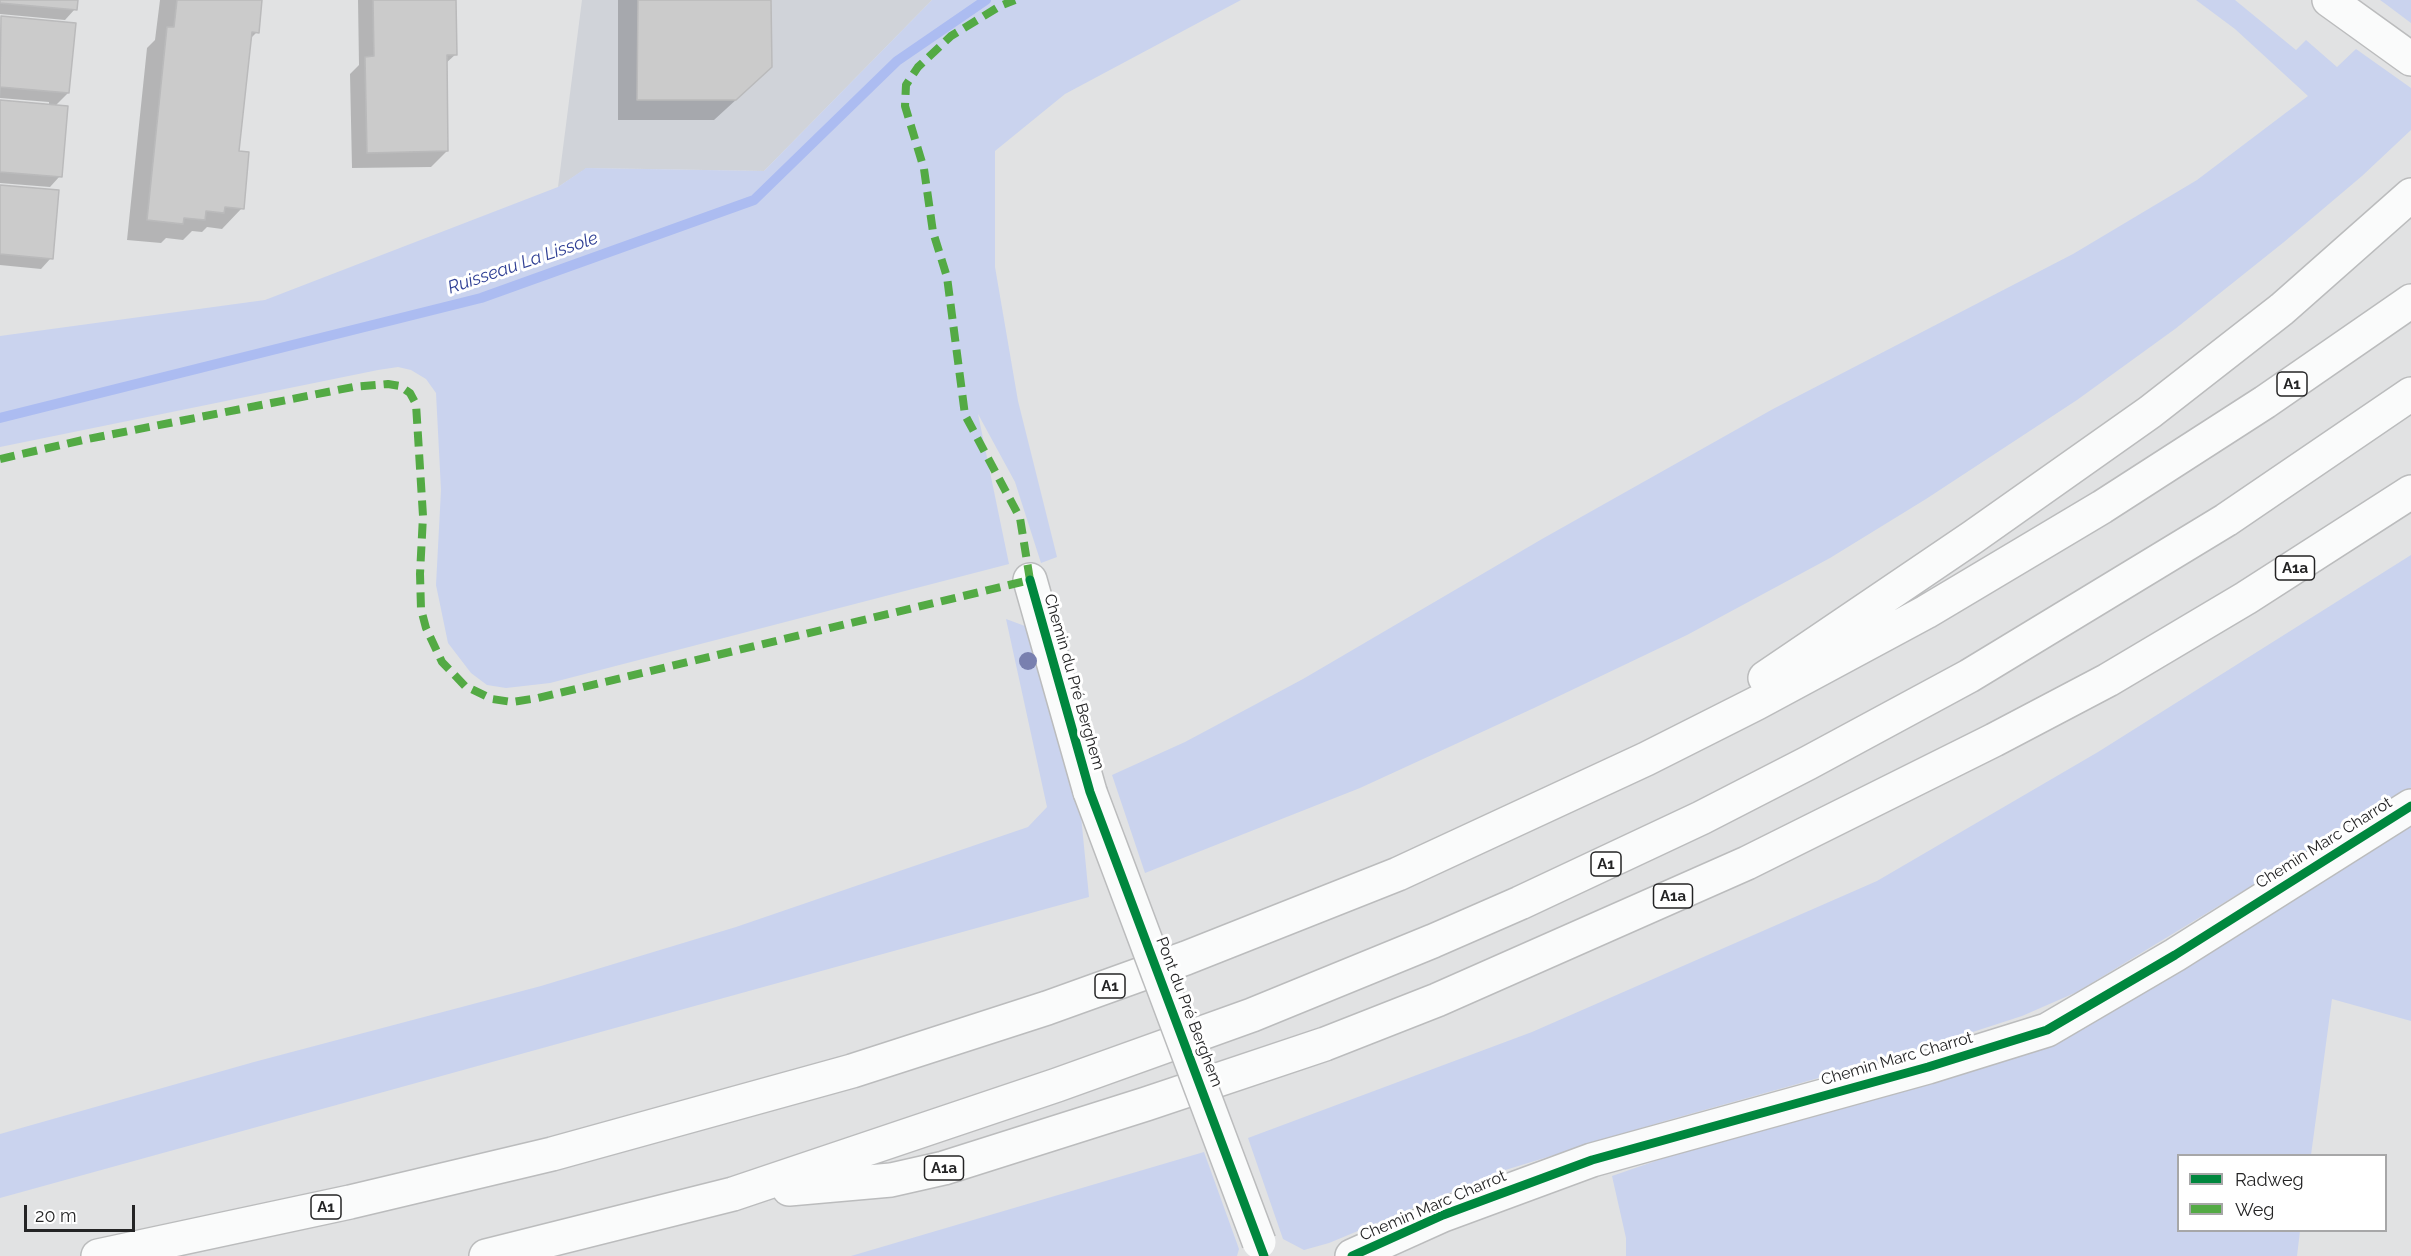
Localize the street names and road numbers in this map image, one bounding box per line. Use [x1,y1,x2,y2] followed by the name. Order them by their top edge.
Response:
[2277,372,2307,396] road number: A1
[2276,556,2314,580] road number: A1a
[1040,592,1108,772] street label: Chemin du Pré Berghem
[2252,793,2396,893] street label: Chemin Marc Charrot
[1591,852,1621,876] road number: A1
[1654,884,1692,908] road number: A1a
[1152,934,1226,1090] street label: Pont du Pré Berghem
[1095,974,1125,998] road number: A1
[1819,1028,1975,1090] street label: Chemin Marc Charrot
[924,1156,964,1180] road number: A1a
[1357,1167,1509,1245] street label: Chemin Marc Charrot
[311,1195,341,1219] road number: A1

